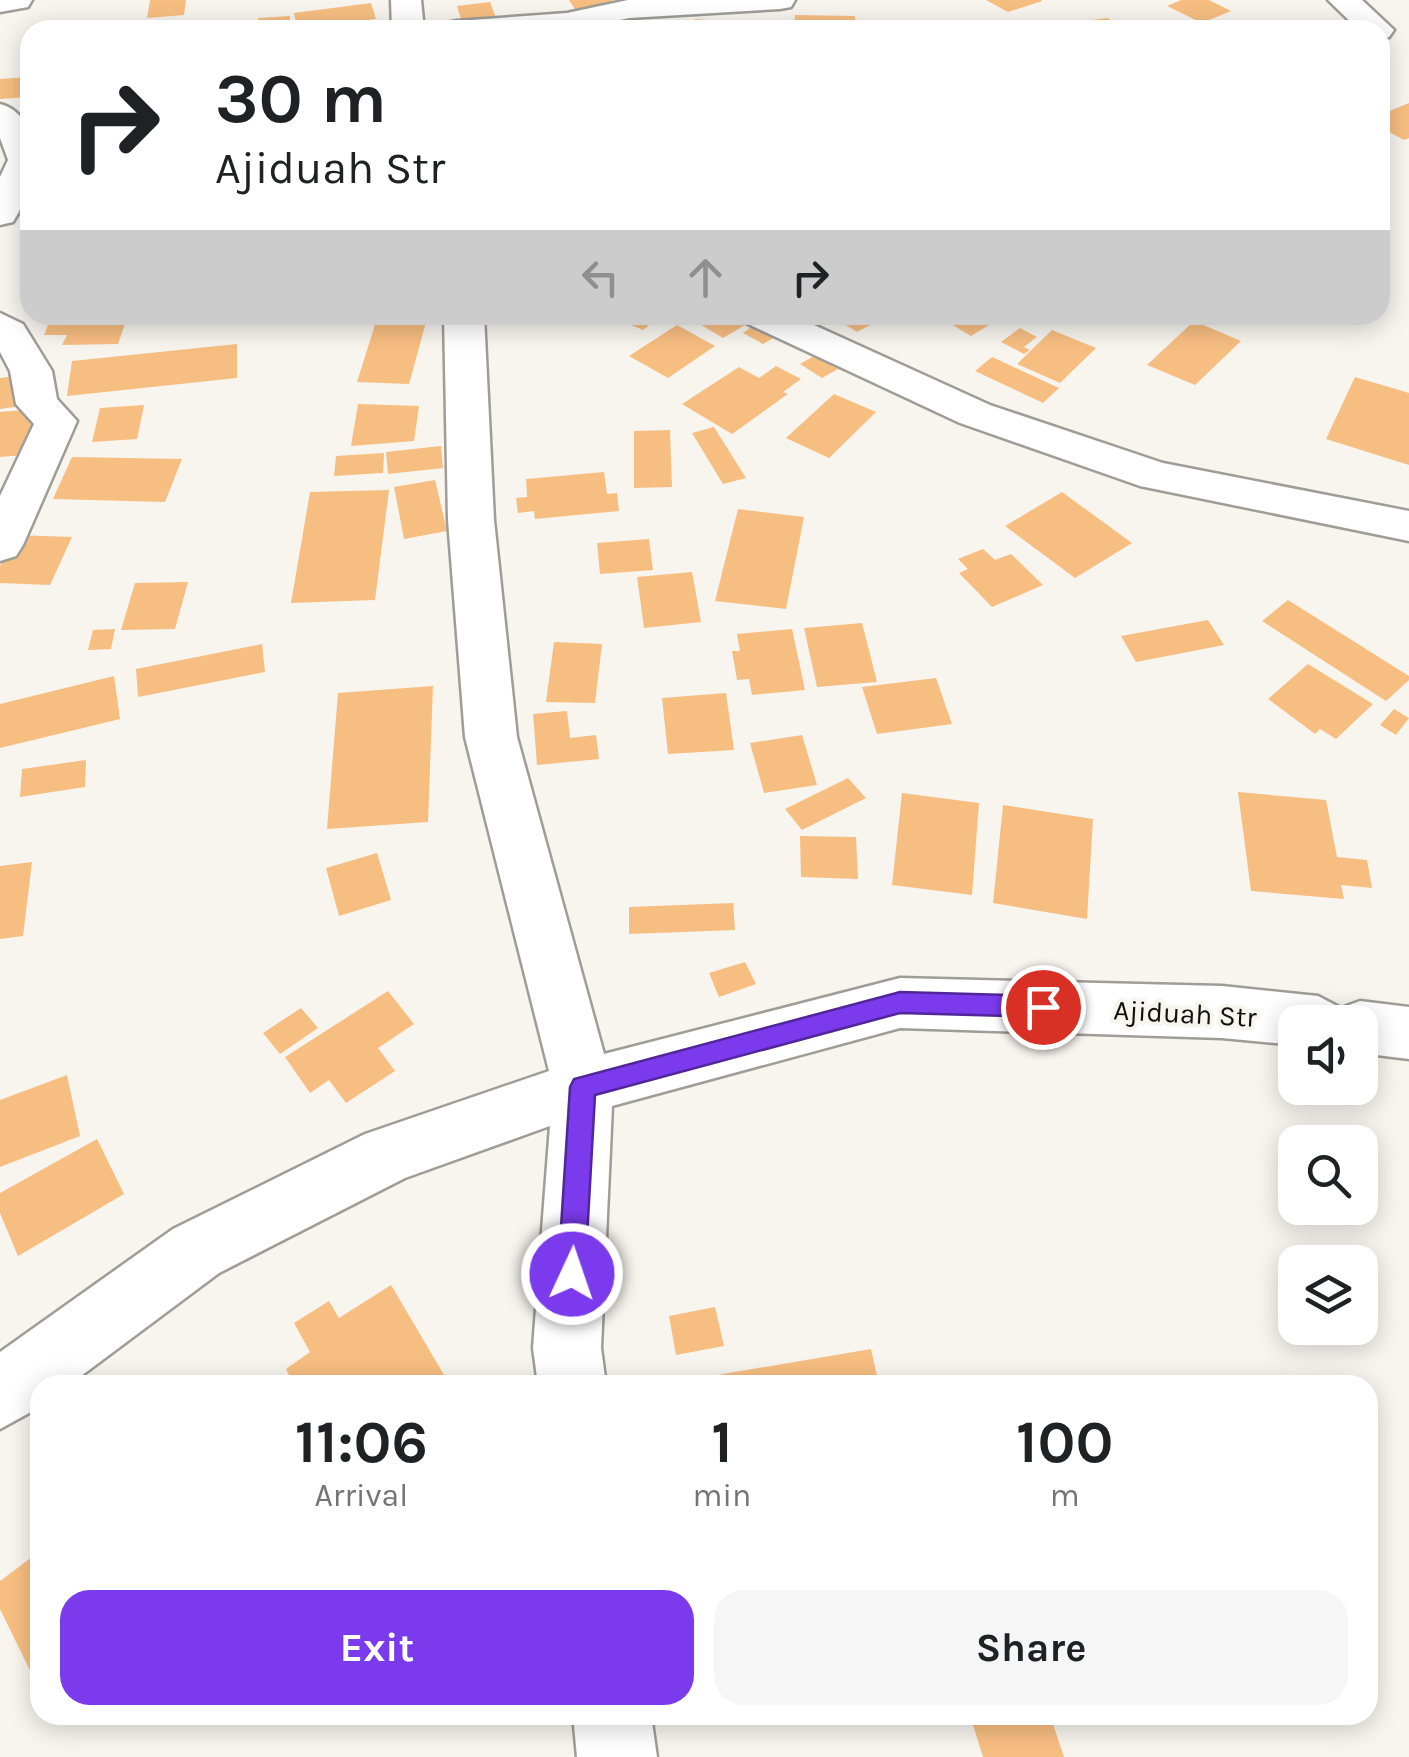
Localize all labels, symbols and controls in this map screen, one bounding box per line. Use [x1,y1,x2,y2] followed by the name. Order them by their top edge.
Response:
[215,58,387,140] text: 30 m
[50,60,180,190] icon: right
[215,142,445,194] text: Ajiduah Str
[573,250,628,305] icon: left
[678,250,733,305] icon: ahead
[783,250,838,305] icon: right
[1001,965,1086,1050] pin
[1016,980,1071,1035] icon: arrive
[1113,993,1258,1034] street label: Ajiduah Str
[1278,1005,1378,1345] map controls
[1278,1005,1378,1105] button: sound
[1278,1125,1378,1225] button: search
[520,1222,624,1326] position arrow
[1278,1245,1378,1345] button: layers
[295,1407,428,1477] text: 11:06
[711,1407,733,1477] text: 1
[1016,1407,1113,1477] text: 100
[314,1477,408,1514] text: Arrival
[693,1477,751,1514] text: min
[1050,1477,1080,1514] text: m
[60,1590,694,1705] button: Exit
[714,1590,1348,1705] button: Share

